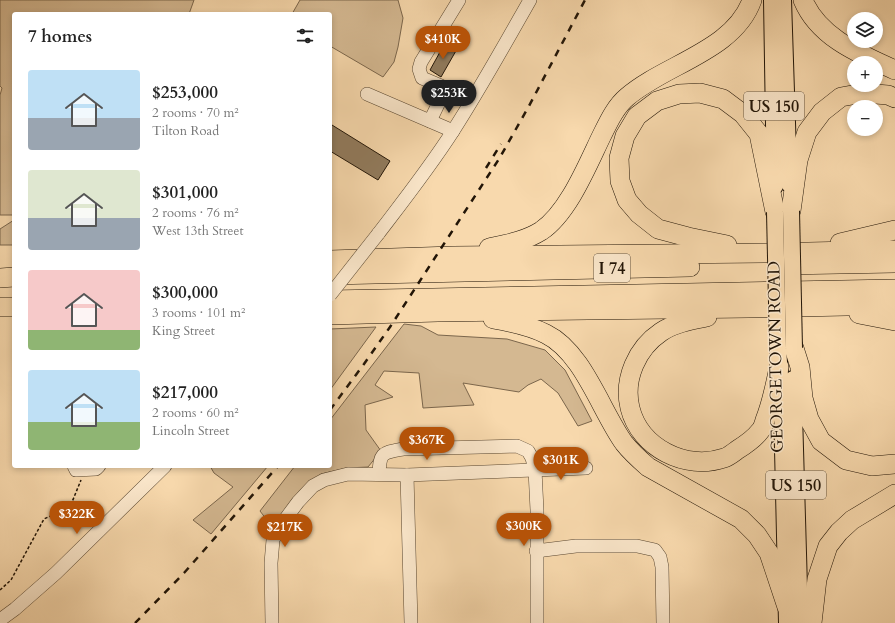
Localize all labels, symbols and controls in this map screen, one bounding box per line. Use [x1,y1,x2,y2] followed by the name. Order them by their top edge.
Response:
[847,12,883,136] map controls
[847,12,883,48] button: layers
[28,25,92,48] text: 7 homes
[294,25,316,47] icon: filters
[415,26,471,60] pin: $410K
[424,30,462,48] text: $410K
[847,56,883,92] button: +
[421,80,477,114] pin: $253K
[152,81,218,104] text: $253,000
[430,84,468,102] text: $253K
[60,86,108,134] icon: home
[744,92,804,120] road number: US 150
[847,100,883,136] button: −
[152,104,239,122] text: 2 rooms · 70 m²
[152,122,219,140] text: Tilton Road
[152,181,218,204] text: $301,000
[60,186,108,234] icon: home
[152,204,239,222] text: 2 rooms · 76 m²
[152,222,244,240] text: West 13th Street
[594,254,630,282] road number: I 74
[762,261,789,453] street label: GEORGETOWN ROAD
[152,281,218,304] text: $300,000
[60,286,108,334] icon: home
[152,304,245,322] text: 3 rooms · 101 m²
[152,322,215,340] text: King Street
[152,381,218,404] text: $217,000
[60,386,108,434] icon: home
[152,404,239,422] text: 2 rooms · 60 m²
[152,422,229,440] text: Lincoln Street
[399,427,455,461] pin: $367K
[408,431,446,449] text: $367K
[533,447,589,481] pin: $301K
[542,451,580,469] text: $301K
[766,471,826,499] road number: US 150
[49,501,105,535] pin: $322K
[58,505,96,523] text: $322K
[496,513,552,547] pin: $300K
[257,514,313,548] pin: $217K
[505,517,543,535] text: $300K
[266,518,304,536] text: $217K

